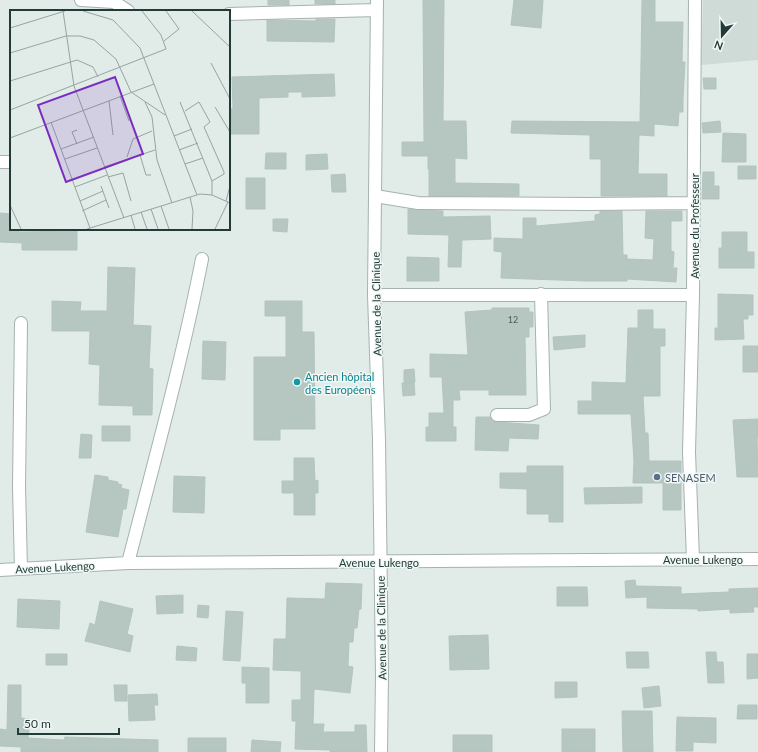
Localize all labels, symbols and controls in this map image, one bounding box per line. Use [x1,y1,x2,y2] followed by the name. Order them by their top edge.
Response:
[10,10,230,230] inset map
[702,16,742,56] north arrow
[712,38,725,53] text: N
[688,173,701,279] street label: Avenue du Professeur
[369,252,383,356] street label: Avenue de la Clinique
[508,314,518,325] house number: 12
[305,370,376,396] place label: Ancien hôpital des Européens
[292,377,302,387] marker: Ancien hôpital des Européens
[665,471,716,484] place label: SENASEM
[652,472,662,482] marker: SENASEM
[663,553,743,566] street label: Avenue Lukengo
[339,556,419,569] street label: Avenue Lukengo
[15,558,95,576] street label: Avenue Lukengo
[374,576,388,680] street label: Avenue de la Clinique
[18,710,119,736] scale bar
[24,716,51,731] text: 50 m

